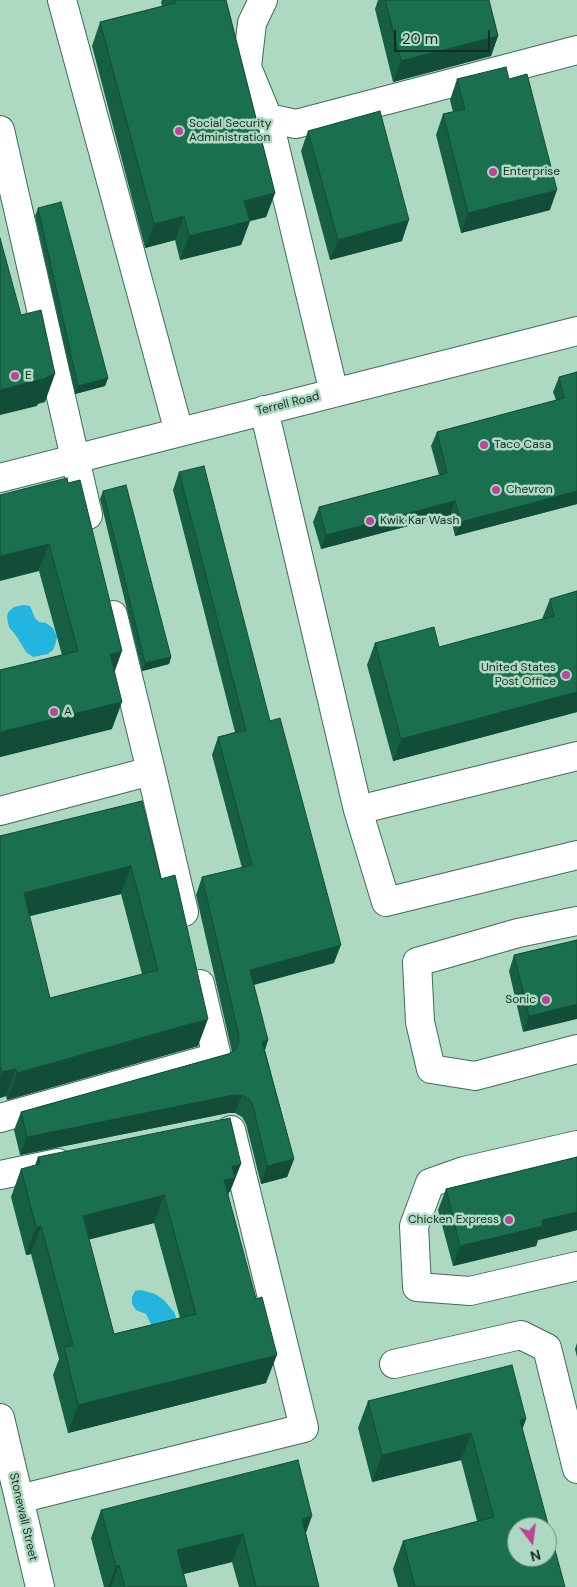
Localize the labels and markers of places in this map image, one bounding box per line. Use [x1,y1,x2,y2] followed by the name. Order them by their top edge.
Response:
[189,117,271,145] place label: Social Security Administration
[173,125,185,137] marker: Social Security Administration
[503,165,560,179] place label: Enterprise
[487,166,499,178] marker: Enterprise
[25,369,32,383] place label: E
[9,370,21,382] marker: E
[494,438,551,452] place label: Taco Casa
[478,439,490,451] marker: Taco Casa
[506,483,553,497] place label: Chevron
[490,484,502,496] marker: Chevron
[380,514,459,528] place label: Kwik Kar Wash
[364,515,376,527] marker: Kwik Kar Wash
[481,661,556,689] place label: United States Post Office
[560,669,572,681] marker: United States Post Office
[64,705,72,719] place label: A
[48,706,60,718] marker: A
[505,993,536,1007] place label: Sonic
[540,994,552,1006] marker: Sonic
[408,1213,499,1227] place label: Chicken Express
[503,1214,515,1226] marker: Chicken Express

